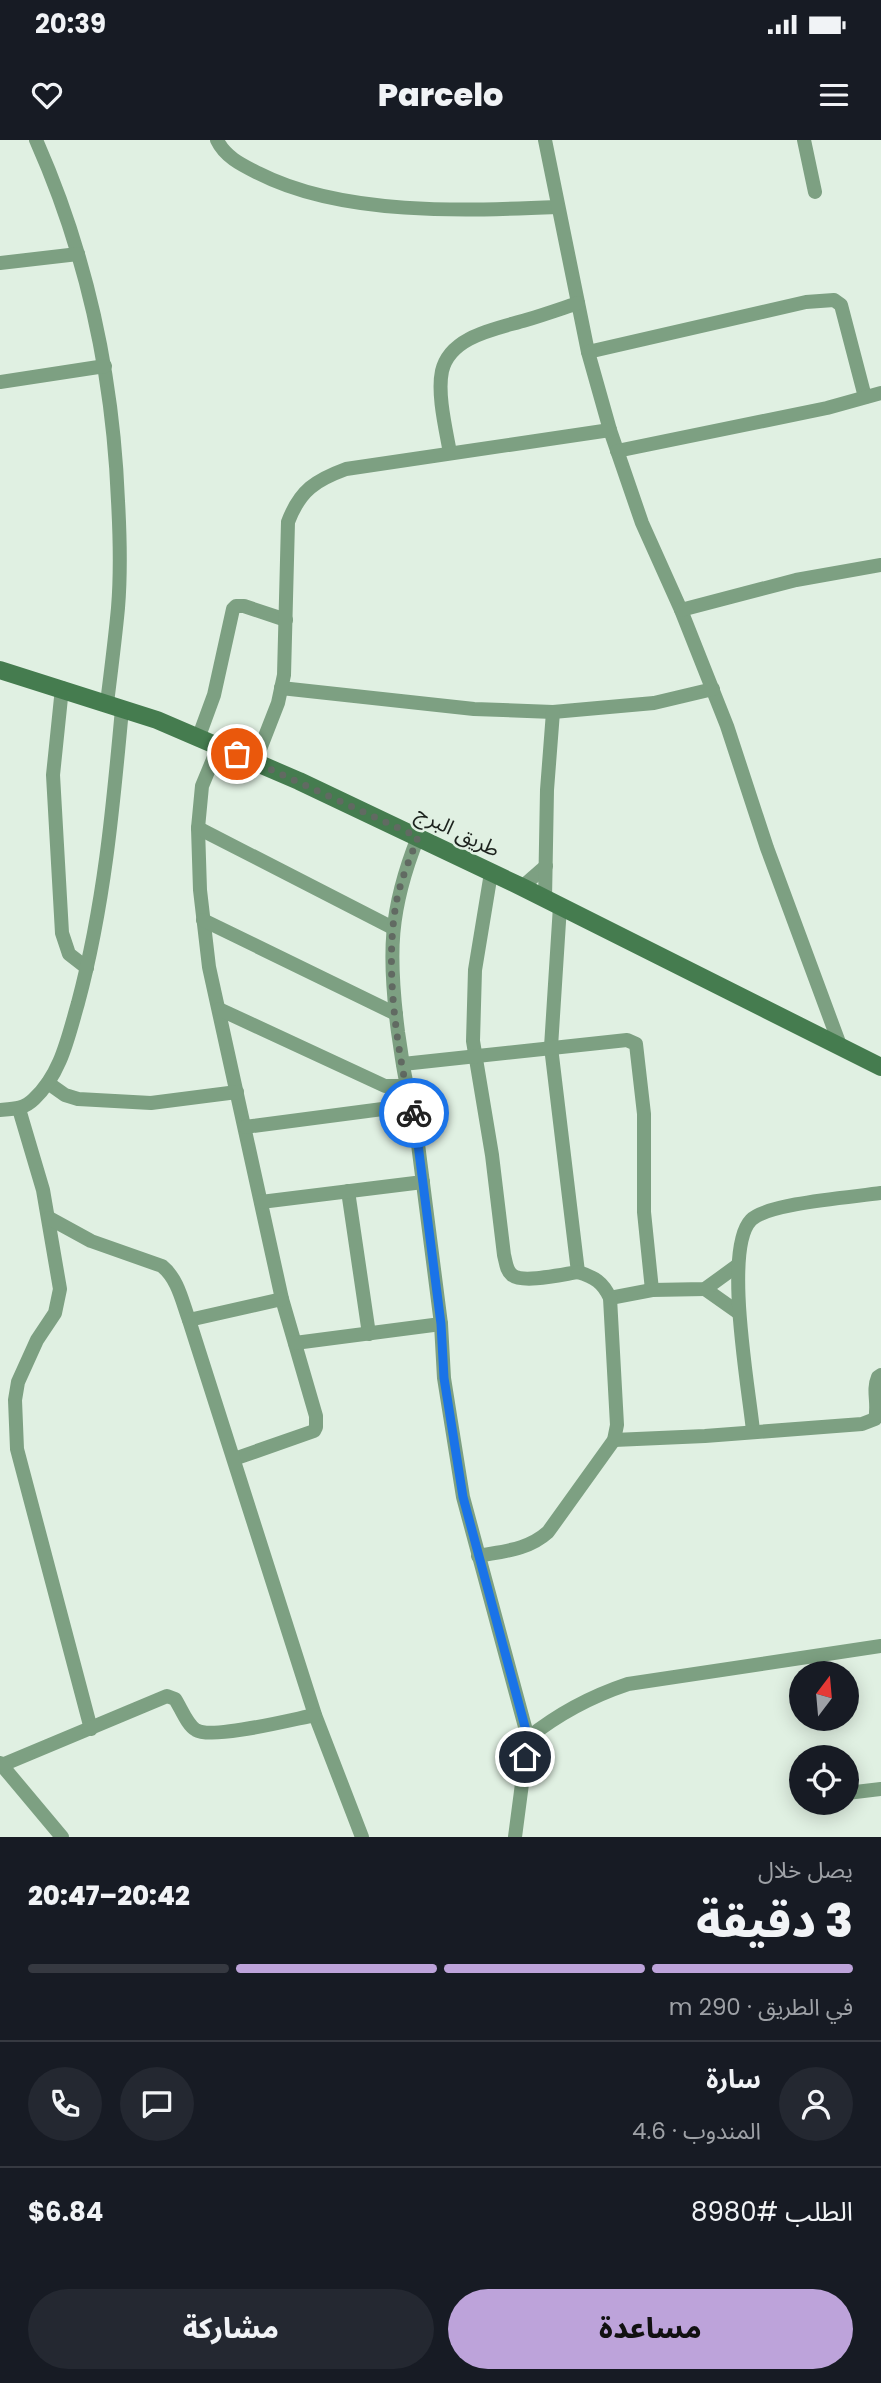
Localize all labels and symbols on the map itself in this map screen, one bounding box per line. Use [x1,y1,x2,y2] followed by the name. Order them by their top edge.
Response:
[207,724,267,784] pin
[411,798,505,865] street label: طريق البرج
[379,1078,449,1148] courier
[789,1661,859,1731] north arrow
[495,1727,555,1787] pin

